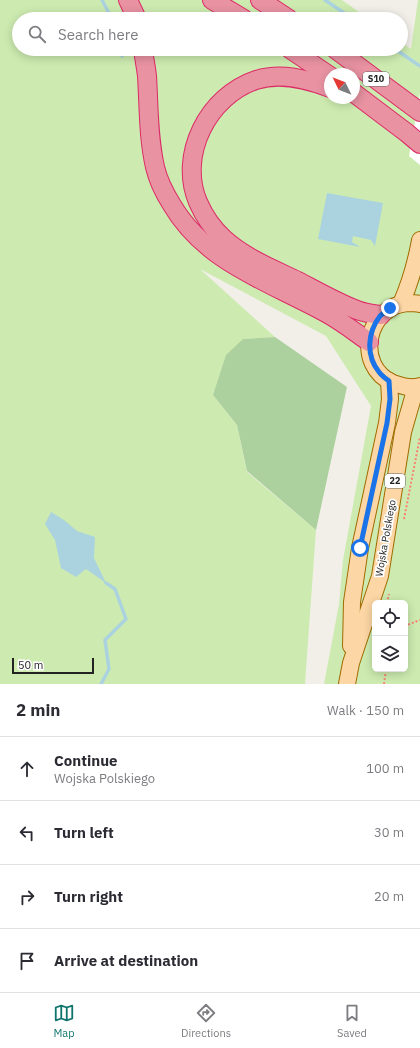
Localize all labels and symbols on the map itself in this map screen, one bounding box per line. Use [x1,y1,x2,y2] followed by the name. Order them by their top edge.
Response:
[324,68,360,104] north arrow
[363,72,389,86] road number: S10
[381,299,399,317] route end
[385,474,405,488] road number: 22
[372,498,399,578] street label: Wojska Polskiego
[351,539,369,557] route start
[12,656,94,675] scale bar

